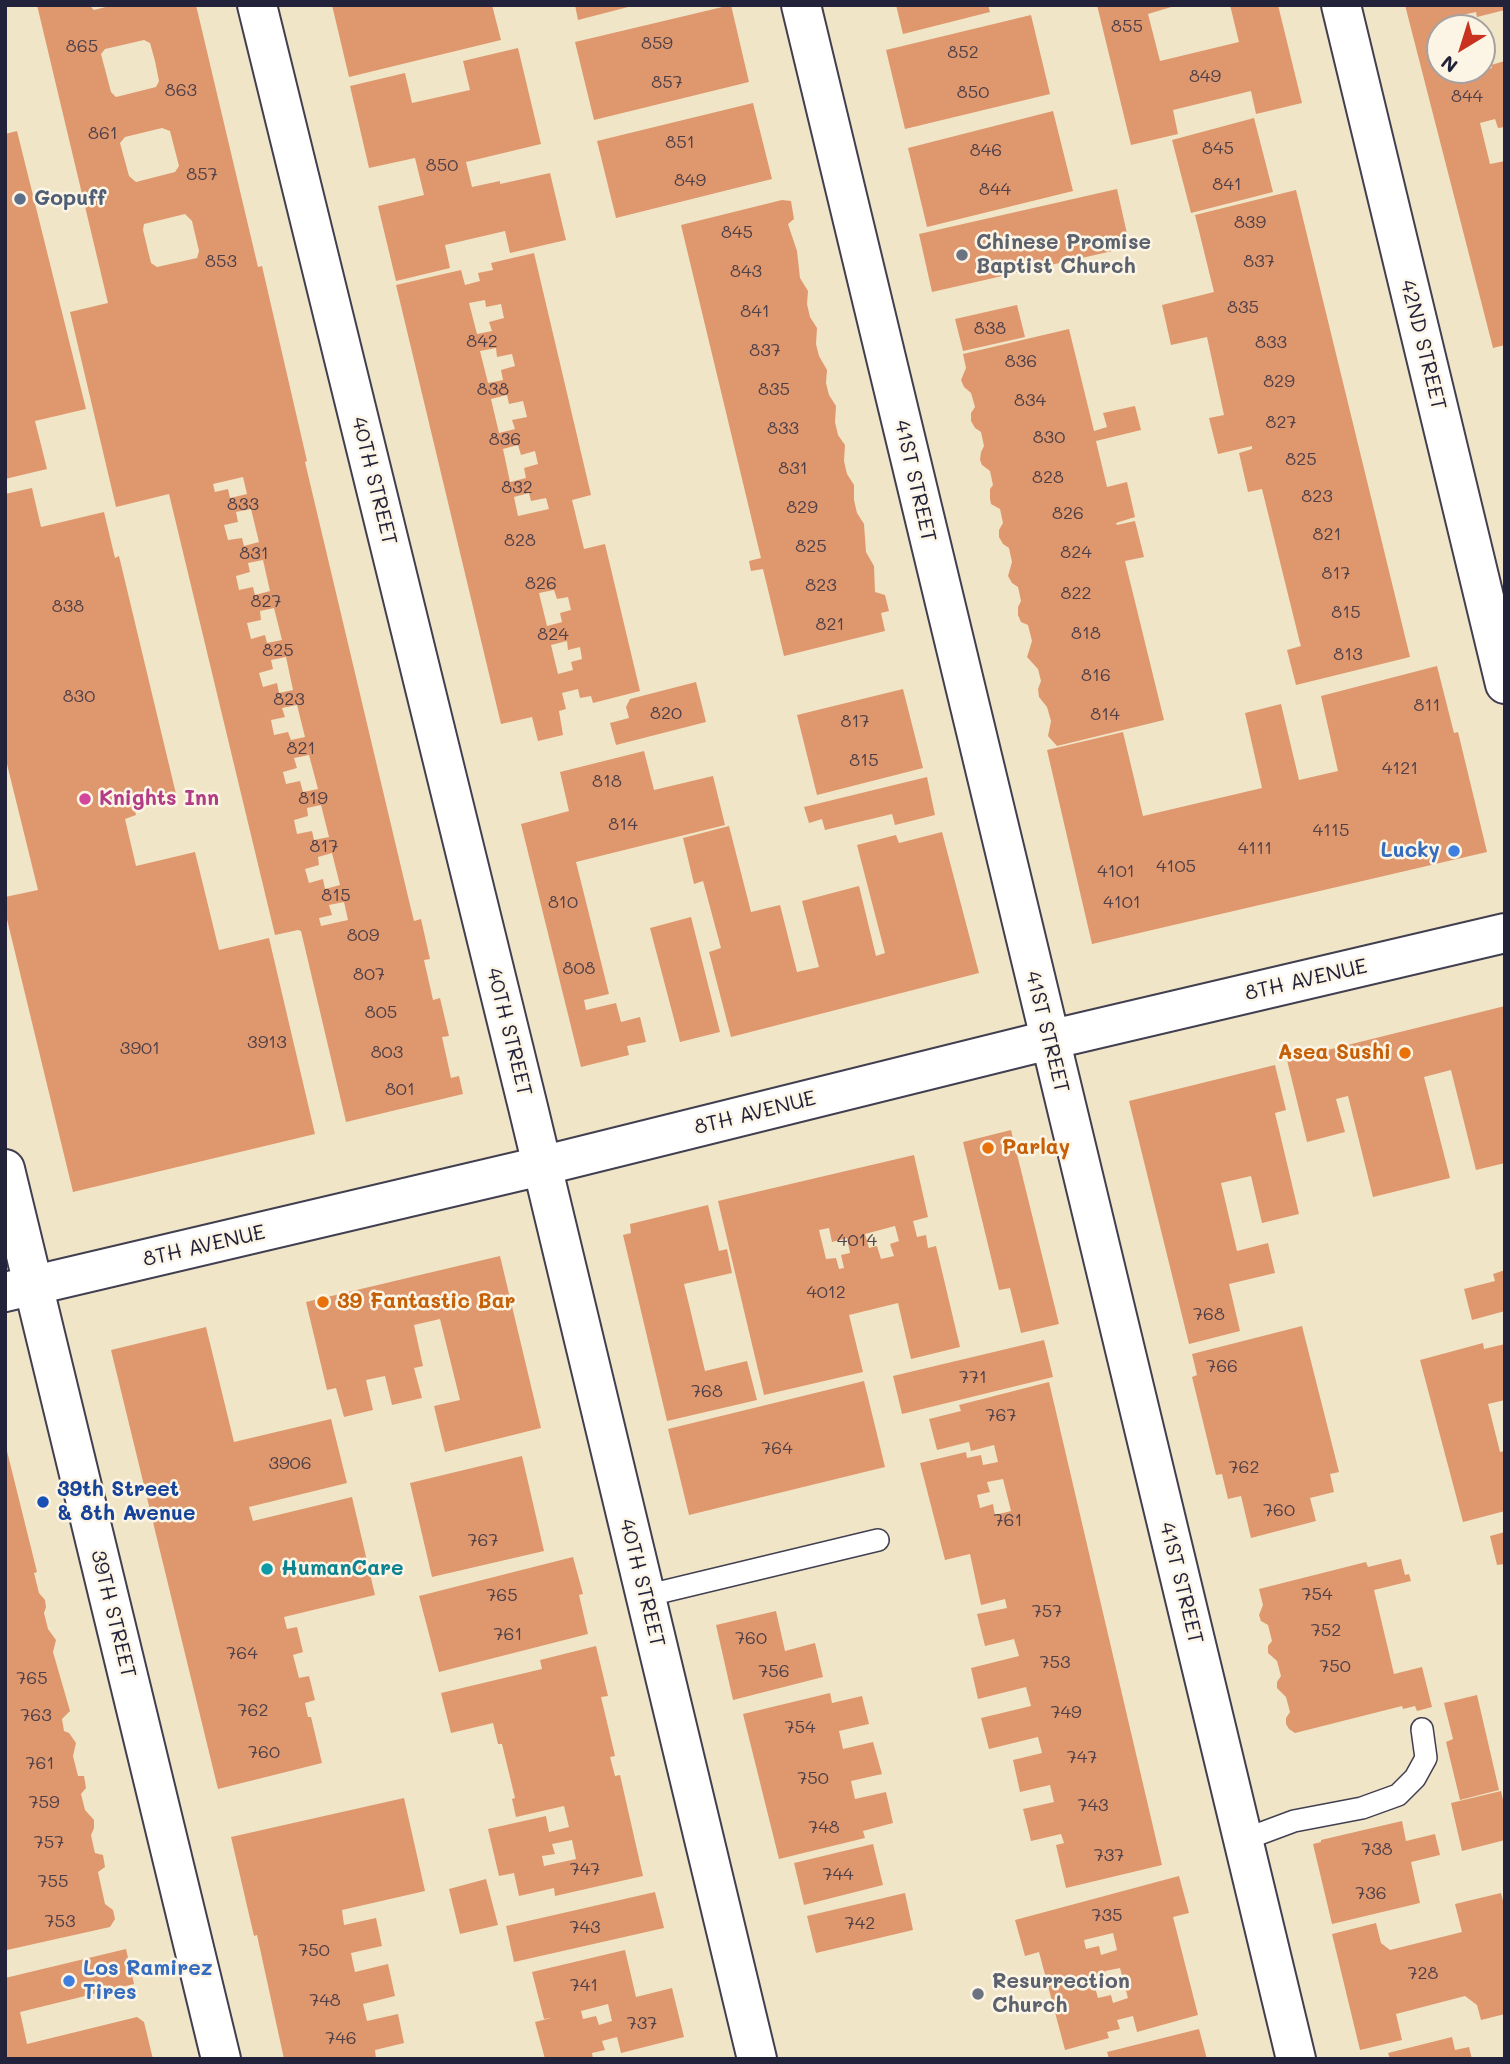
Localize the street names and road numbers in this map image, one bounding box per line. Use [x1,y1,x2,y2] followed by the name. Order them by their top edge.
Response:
[1395,277,1451,413] street label: 42ND STREET
[346,414,402,548] street label: 40TH STREET
[889,417,941,545] street label: 41ST STREET
[1242,954,1370,1006] street label: 8TH AVENUE
[481,965,537,1099] street label: 40TH STREET
[1020,968,1074,1096] street label: 41ST STREET
[692,1086,818,1140] street label: 8TH AVENUE
[140,1220,268,1272] street label: 8TH AVENUE
[614,1516,670,1650] street label: 40TH STREET
[1154,1519,1208,1647] street label: 41ST STREET
[85,1547,141,1681] street label: 39TH STREET

